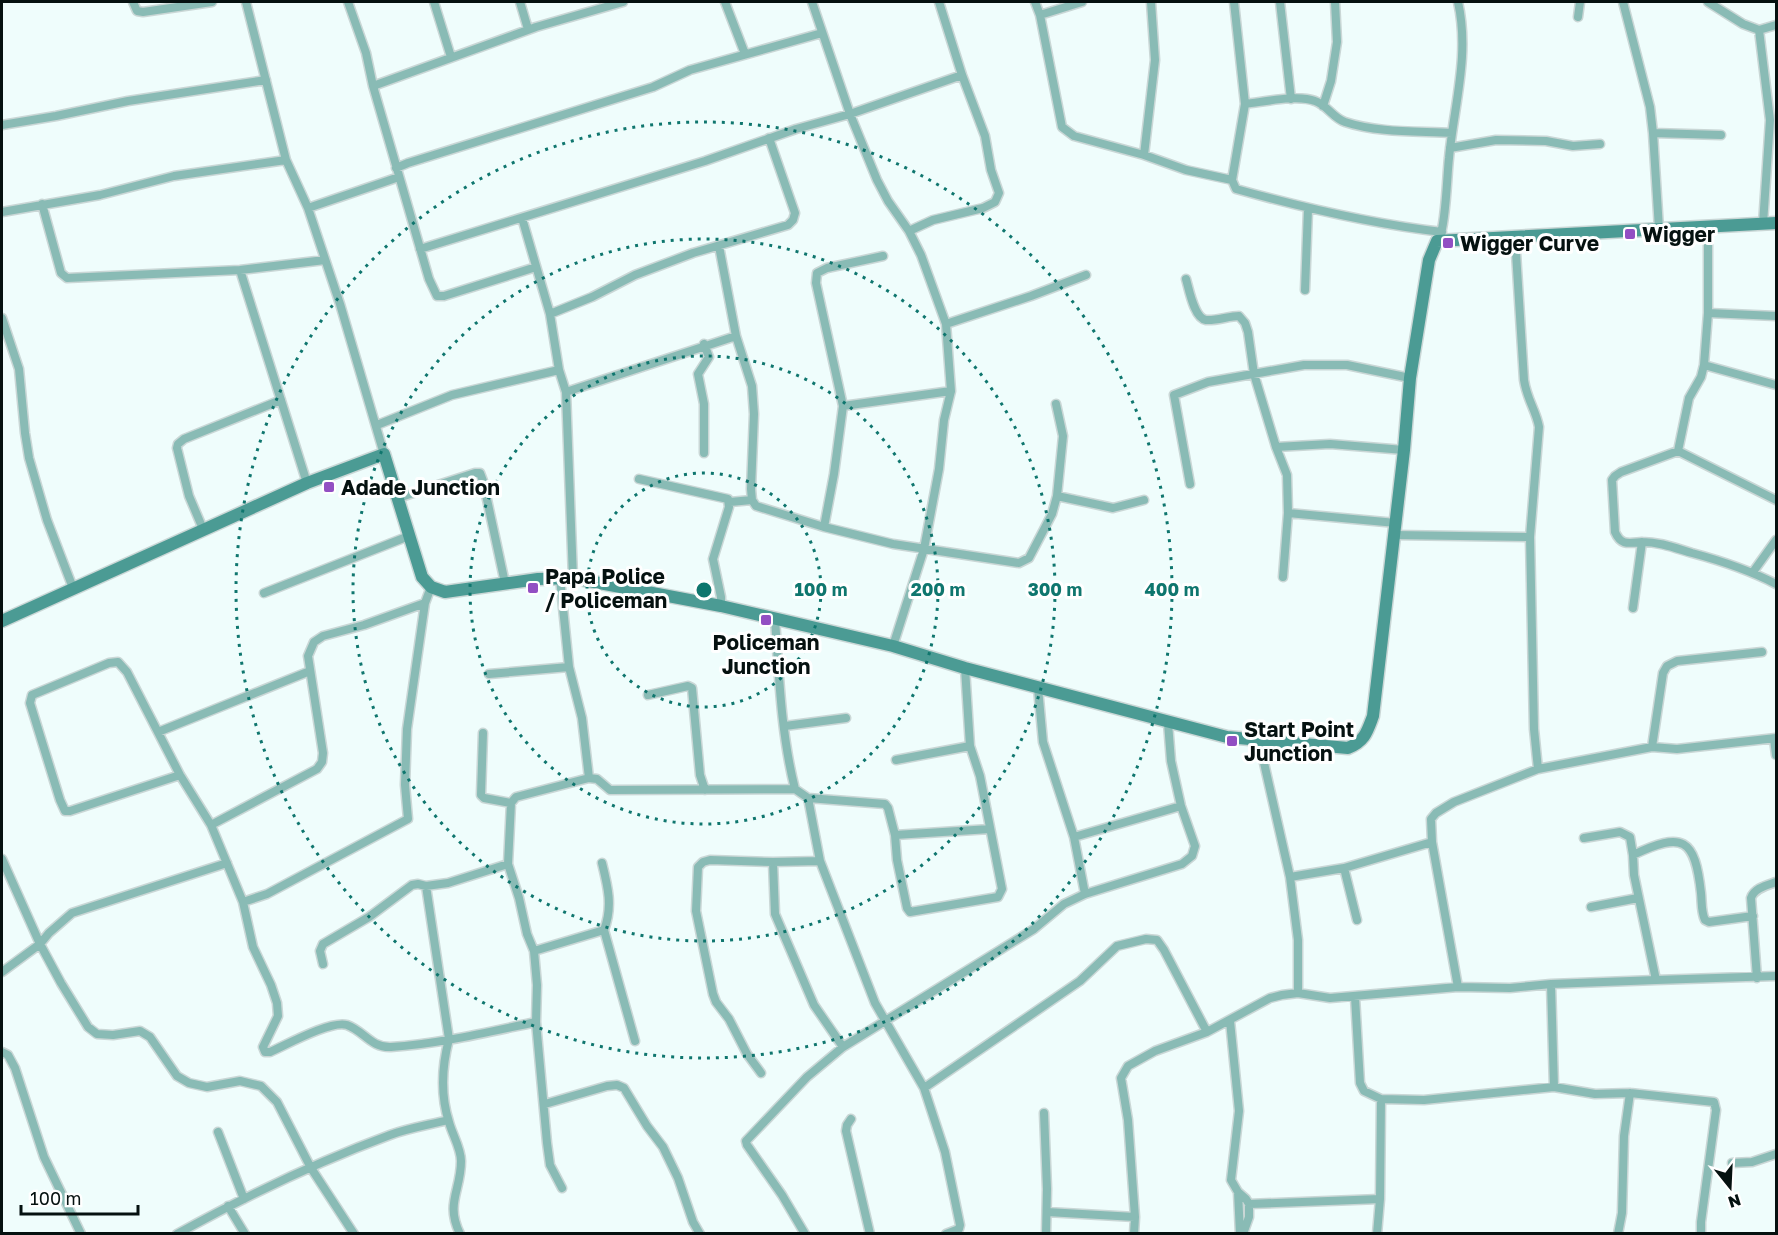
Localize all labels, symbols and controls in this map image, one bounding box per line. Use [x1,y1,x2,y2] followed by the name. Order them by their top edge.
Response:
[1642,221,1715,247] place label: Wigger
[1623,227,1637,241] marker: Wigger
[1460,230,1599,256] place label: Wigger Curve
[1441,236,1455,250] marker: Wigger Curve
[341,474,500,500] place label: Adade Junction
[322,480,336,494] marker: Adade Junction
[545,563,667,613] place label: Papa Police / Policeman
[795,578,847,600] text: 100 m
[911,578,965,600] text: 200 m
[1028,578,1082,600] text: 300 m
[1145,578,1199,600] text: 400 m
[694,580,714,600] centre of rings
[526,581,540,595] marker: Papa Police / Policeman
[759,613,773,627] marker: Policeman Junction
[713,629,820,679] place label: Policeman Junction
[1244,716,1354,766] place label: Start Point Junction
[1225,734,1239,748] marker: Start Point Junction
[1700,1157,1760,1217] north arrow
[21,1178,138,1216] scale bar
[30,1187,81,1209] text: 100 m
[1726,1190,1744,1213] text: N

